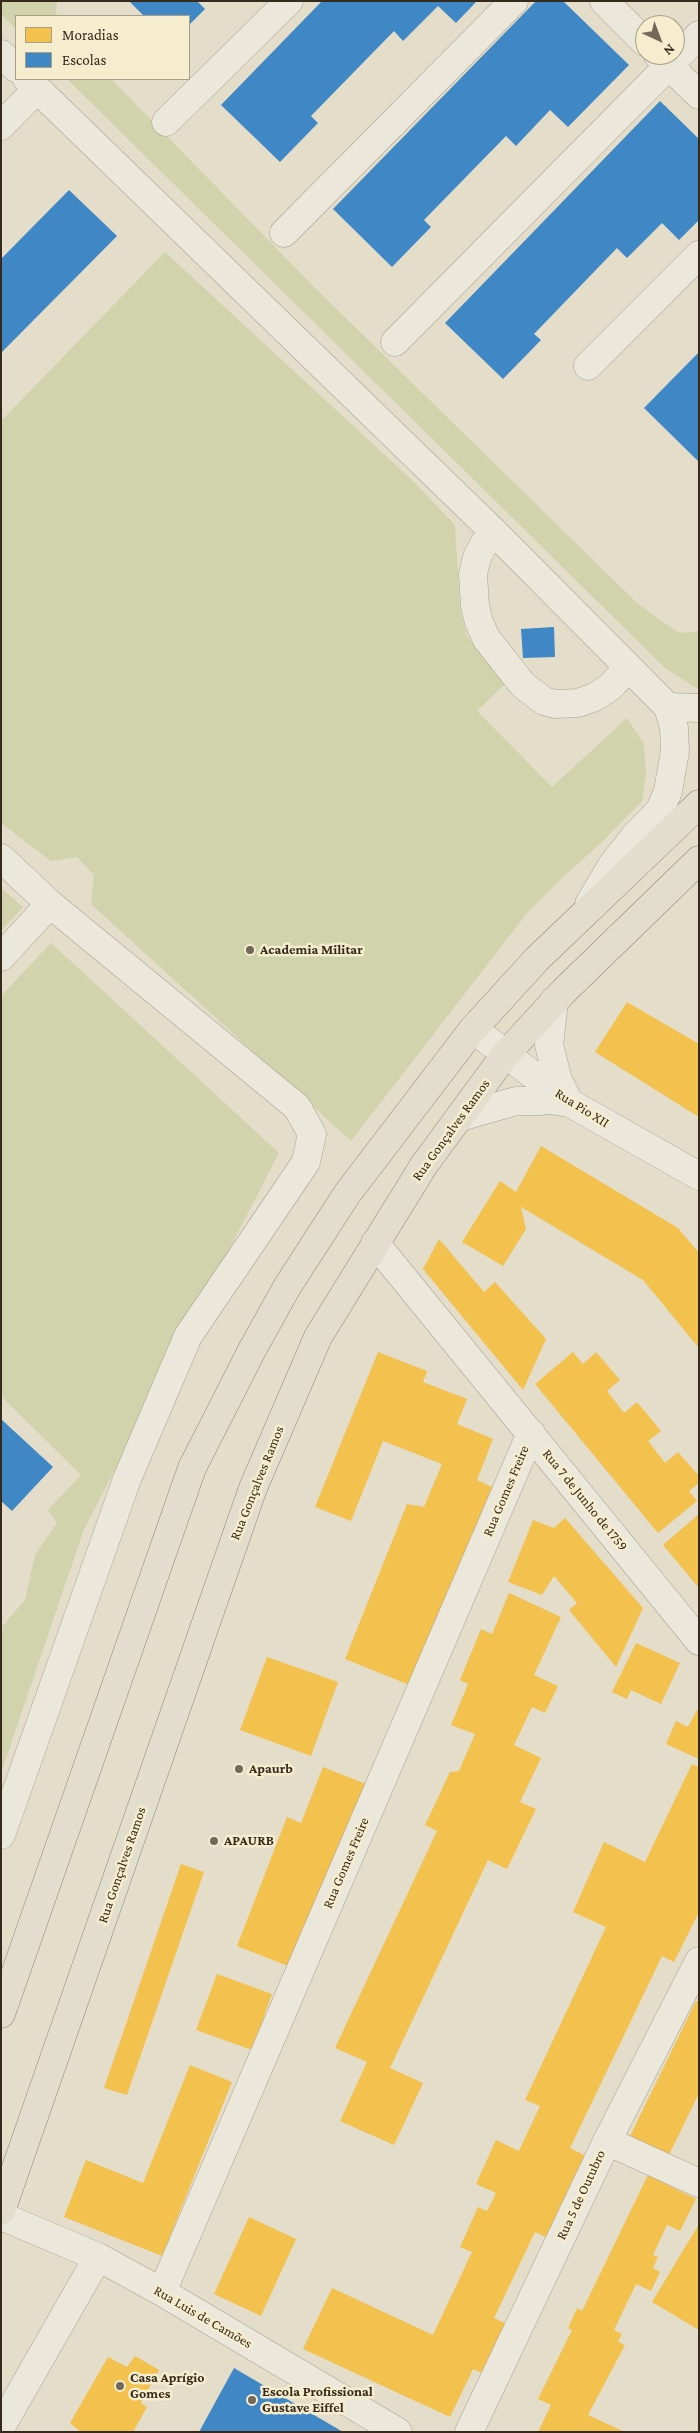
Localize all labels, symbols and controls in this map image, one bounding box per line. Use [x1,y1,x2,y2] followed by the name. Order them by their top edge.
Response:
[15,15,190,80] legend
[635,15,685,65] north arrow
[62,27,119,43] text: Moradias
[661,41,679,59] text: N
[62,52,106,68] text: Escolas
[260,942,363,958] place label: Academia Militar
[244,944,256,956] marker: Academia Militar
[408,1076,494,1184] street label: Rua Gonçalves Ramos
[552,1085,612,1131] street label: Rua Pio XII
[226,1423,288,1543] street label: Rua Gonçalves Ramos
[479,1443,533,1539] street label: Rua Gomes Freire
[539,1446,631,1554] street label: Rua 7 de Junho de 1759
[249,1761,293,1777] place label: Apaurb
[233,1763,245,1775] marker: Apaurb
[94,1805,150,1925] street label: Rua Gonçalves Ramos
[319,1815,373,1911] street label: Rua Gomes Freire
[224,1833,274,1849] place label: APAURB
[208,1835,220,1847] marker: APAURB
[553,2147,609,2243] street label: Rua 5 de Outubro
[151,2282,255,2352] street label: Rua Luis de Camões
[130,2370,205,2402] place label: Casa Aprígio Gomes
[114,2380,126,2392] marker: Casa Aprígio Gomes
[262,2384,373,2416] place label: Escola Profissional Gustave Eiffel
[246,2394,258,2406] marker: Escola Profissional Gustave Eiffel

